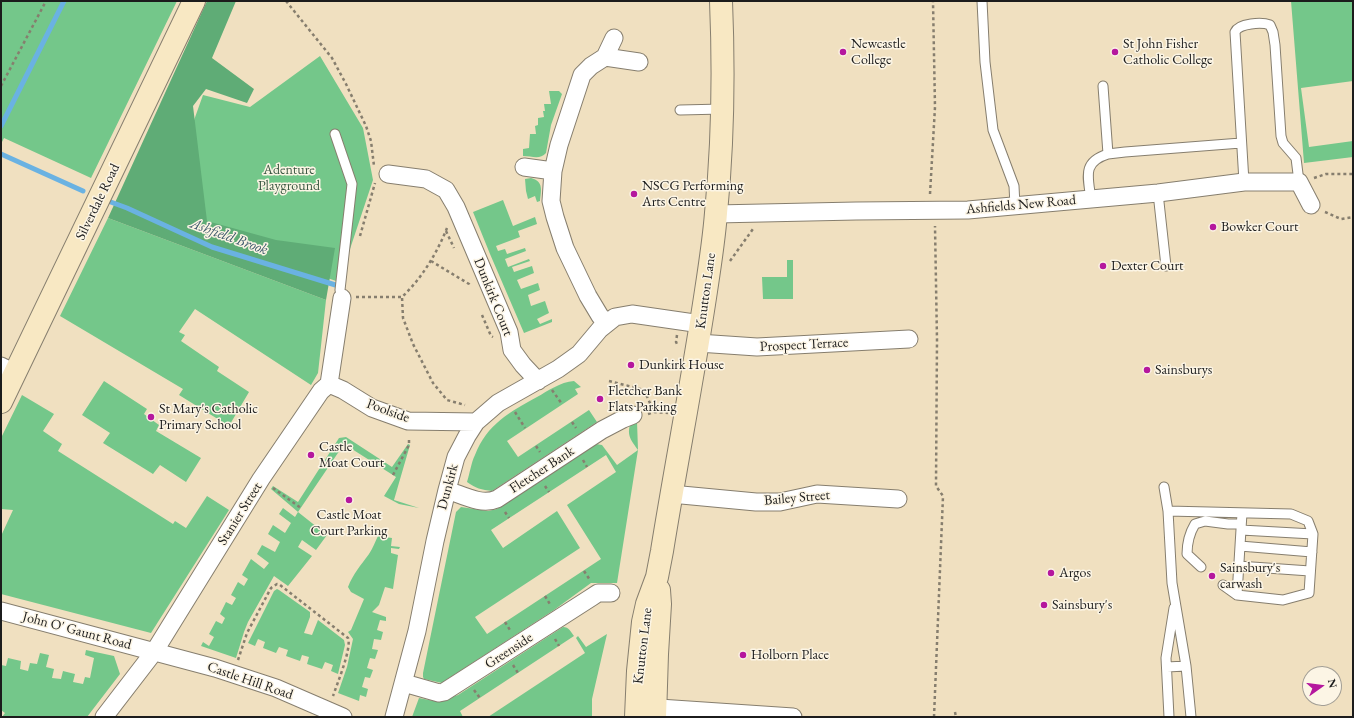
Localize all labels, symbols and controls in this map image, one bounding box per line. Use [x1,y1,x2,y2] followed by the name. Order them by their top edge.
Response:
[851,36,906,68] place label: Newcastle College
[1123,36,1213,68] place label: St John Fisher Catholic College
[838,47,848,57] marker: Newcastle College
[1110,47,1120,57] marker: St John Fisher Catholic College
[72,161,124,243] street label: Silverdale Road
[258,162,320,194] park label: Adenture Playground
[642,178,743,210] place label: NSCG Performing Arts Centre
[629,189,639,199] marker: NSCG Performing Arts Centre
[965,192,1077,218] street label: Ashfields New Road
[188,215,270,259] water label: Ashfield Brook
[1221,219,1298,235] place label: Bowker Court
[1208,222,1218,232] marker: Bowker Court
[692,252,720,330] street label: Knutton Lane
[470,256,516,338] street label: Dunkirk Court
[1111,258,1183,274] place label: Dexter Court
[1098,261,1108,271] marker: Dexter Court
[759,334,849,356] street label: Prospect Terrace
[639,357,724,373] place label: Dunkirk House
[626,360,636,370] marker: Dunkirk House
[1155,362,1212,378] place label: Sainsburys
[1142,365,1152,375] marker: Sainsburys
[608,383,682,416] place label: Fletcher Bank Flats Parking
[595,394,605,404] marker: Fletcher Bank Flats Parking
[364,395,412,427] street label: Poolside
[159,401,258,434] place label: St Mary's Catholic Primary School
[146,412,156,422] marker: St Mary's Catholic Primary School
[319,439,384,472] place label: Castle Moat Court
[506,443,578,497] street label: Fletcher Bank
[306,450,316,460] marker: Castle Moat Court
[434,462,462,512] street label: Dunkirk
[214,479,266,549] street label: Stanier Street
[764,487,830,509] street label: Bailey Street
[344,495,354,505] marker: Castle Moat Court Parking
[311,507,387,540] place label: Castle Moat Court Parking
[1220,560,1280,592] place label: Sainsbury's carwash
[1059,565,1091,581] place label: Argos
[1046,568,1056,578] marker: Argos
[1207,571,1217,581] marker: Sainsbury's carwash
[1052,597,1112,613] place label: Sainsbury's
[1039,600,1049,610] marker: Sainsbury's
[630,607,656,685] street label: Knutton Lane
[21,608,133,654] street label: John O' Gaunt Road
[482,629,536,673] street label: Greenside
[751,647,829,663] place label: Holborn Place
[738,650,748,660] marker: Holborn Place
[205,658,295,704] street label: Castle Hill Road
[1302,666,1342,706] north arrow
[1325,677,1341,689] text: N

